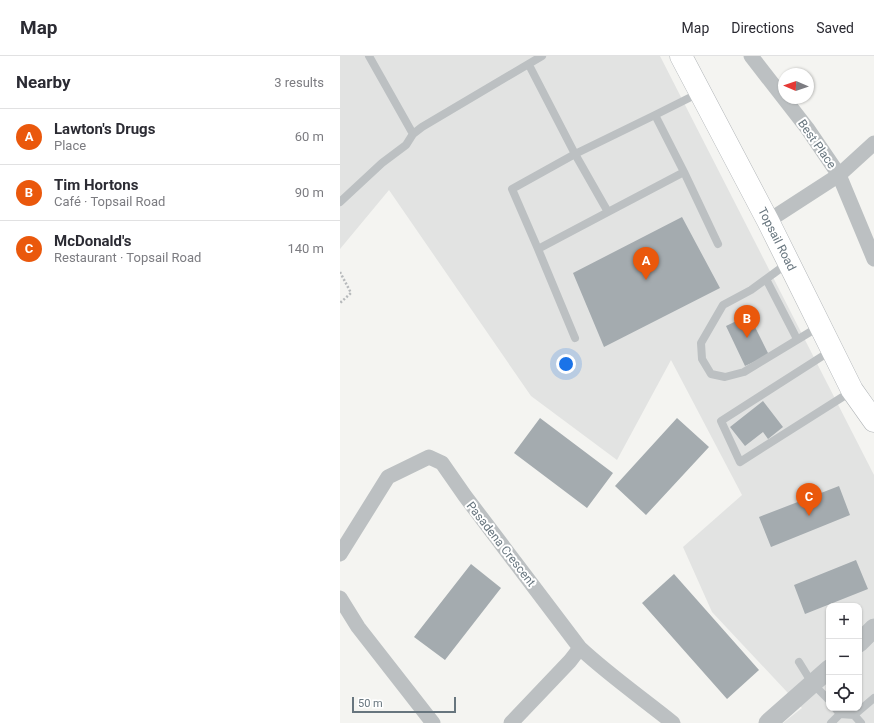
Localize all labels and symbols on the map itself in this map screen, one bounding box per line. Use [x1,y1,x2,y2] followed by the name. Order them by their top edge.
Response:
[778,68,814,104] north arrow
[795,117,839,171] street label: Best Place
[755,205,799,273] street label: Topsail Road
[633,247,659,280] pin: A
[734,305,760,338] pin: B
[556,354,576,374] your location
[796,483,822,516] pin: C
[464,499,538,589] street label: Pasadena Crescent
[352,695,456,714] scale bar

